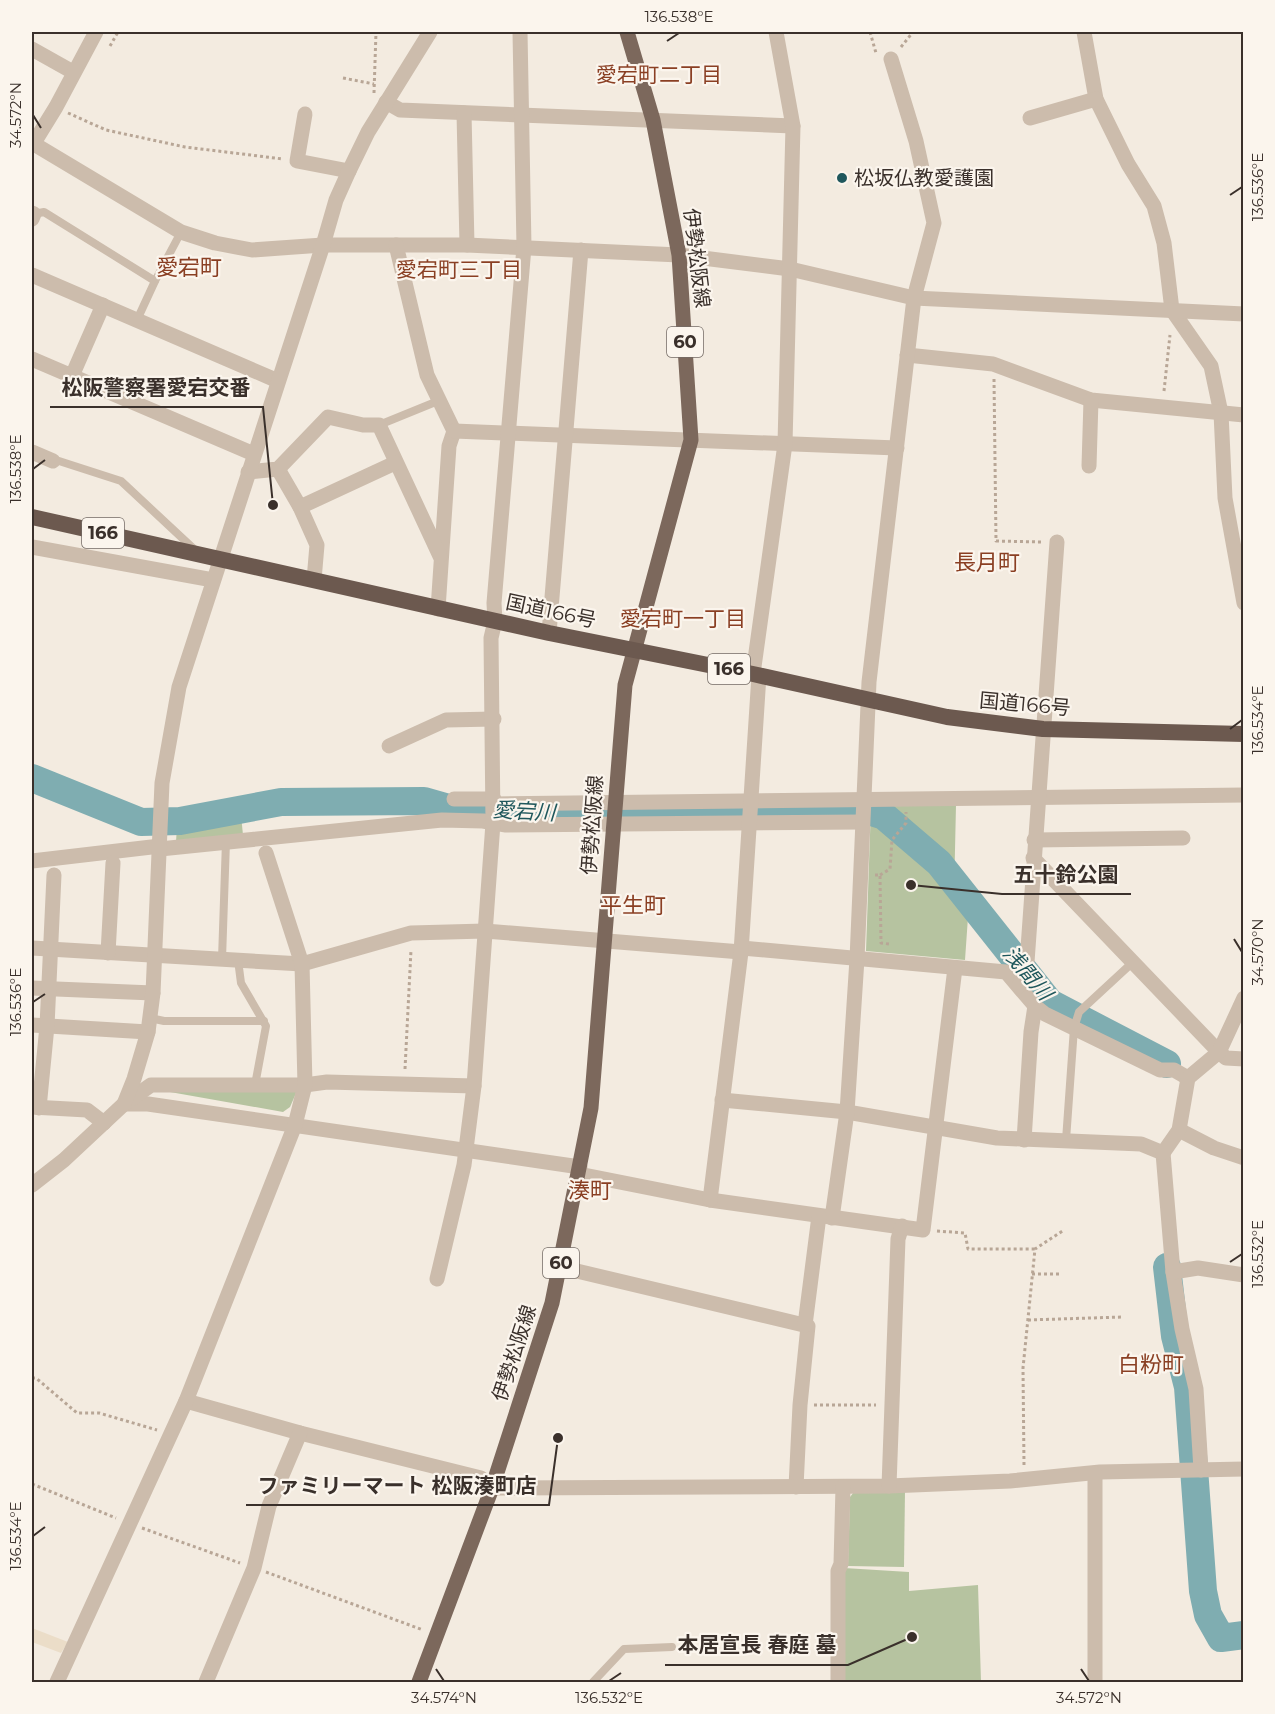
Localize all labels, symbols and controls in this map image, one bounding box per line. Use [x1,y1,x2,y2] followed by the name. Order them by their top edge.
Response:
[644,7,714,26] text: 136.538°E
[596,62,722,87] district label: 愛宕町二丁目
[6,82,25,148] text: 34.572°N
[1248,153,1267,221] text: 136.536°E
[854,166,994,190] place label: 松坂仏教愛護園
[835,171,849,185] marker: 松坂仏教愛護園
[679,207,715,309] street label: 伊勢松阪線
[156,254,222,281] district label: 愛宕町
[396,257,522,282] district label: 愛宕町三丁目
[667,327,703,357] road number: 60
[50,368,263,407] callout: 松阪警察署愛宕交番
[62,375,251,400] text: 松阪警察署愛宕交番
[6,434,25,504] text: 136.538°E
[82,518,124,548] road number: 166
[954,549,1020,576] district label: 長月町
[504,590,598,632] street label: 国道166号
[620,606,746,631] district label: 愛宕町一丁目
[708,654,750,684] road number: 166
[1248,685,1267,755] text: 136.534°E
[978,688,1072,720] street label: 国道166号
[577,774,607,876] street label: 伊勢松阪線
[492,797,558,825] water label: 愛宕川
[1002,855,1131,894] callout: 五十鈴公園
[1014,862,1119,887] text: 五十鈴公園
[600,892,666,919] district label: 平生町
[1248,918,1267,986] text: 34.570°N
[998,941,1059,1007] water label: 浅間川
[6,968,25,1036] text: 136.536°E
[568,1177,612,1204] district label: 湊町
[1248,1220,1267,1288] text: 136.532°E
[543,1248,579,1278] road number: 60
[487,1302,541,1404] street label: 伊勢松阪線
[1118,1351,1184,1378] district label: 白粉町
[246,1466,549,1505] callout: ファミリーマート 松阪湊町店
[258,1473,536,1498] text: ファミリーマート 松阪湊町店
[6,1501,25,1571] text: 136.534°E
[665,1626,848,1665] callout: 本居宣長 春庭 墓
[678,1632,836,1657] text: 本居宣長 春庭 墓
[411,1688,477,1707] text: 34.574°N
[575,1688,643,1707] text: 136.532°E
[1056,1688,1122,1707] text: 34.572°N

